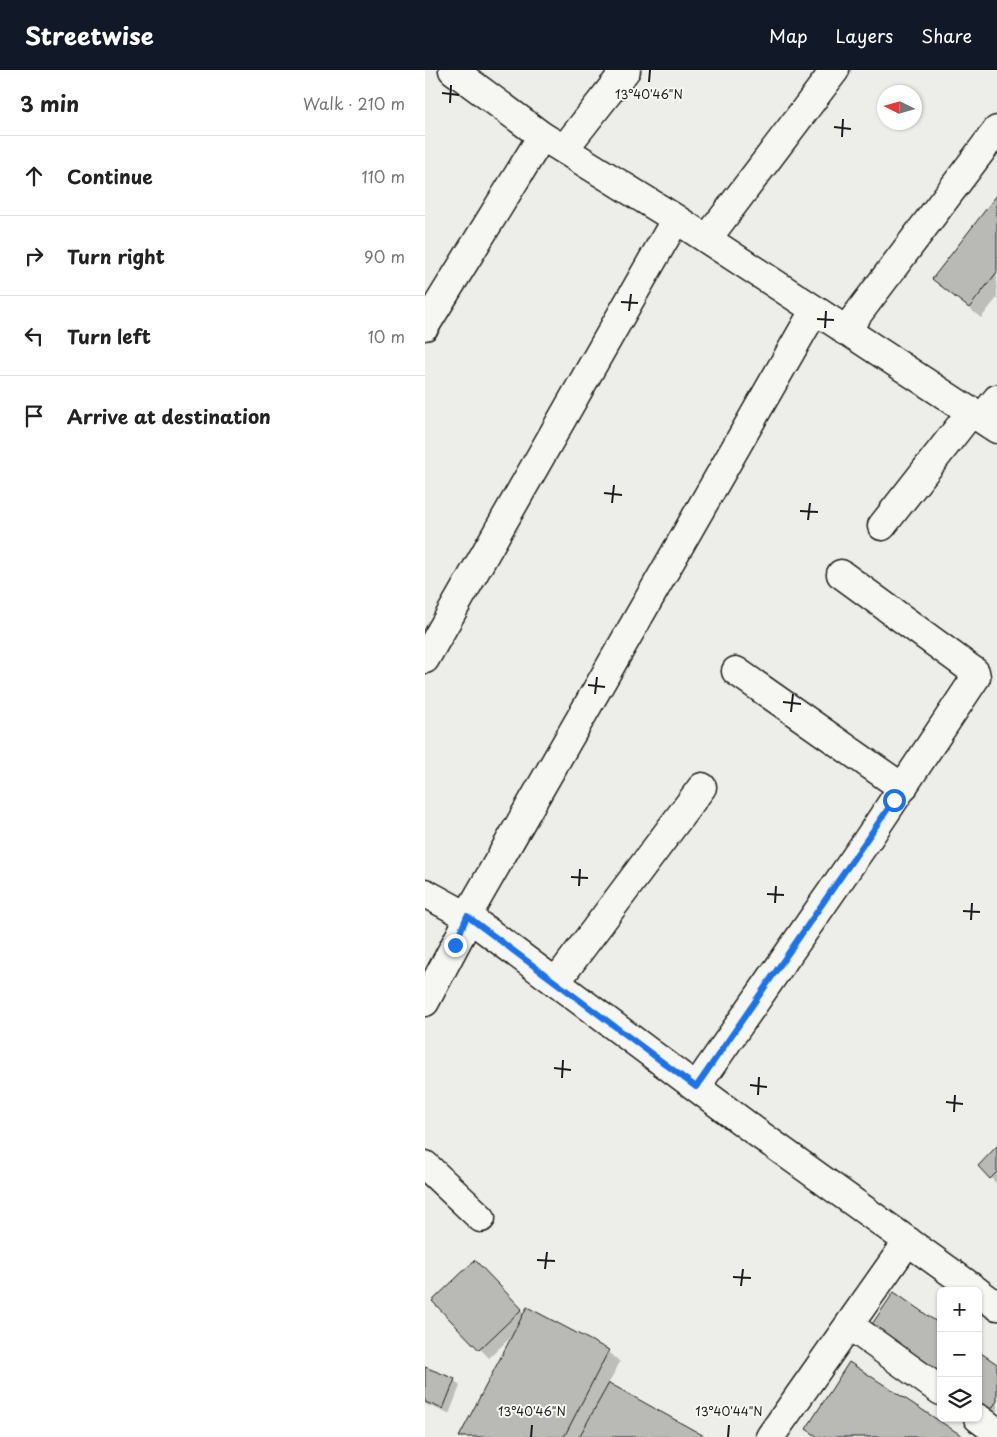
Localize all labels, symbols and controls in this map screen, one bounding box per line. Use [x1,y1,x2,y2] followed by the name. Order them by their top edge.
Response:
[25,17,154,53] text: Streetwise
[769,22,808,49] text: Map
[836,22,893,49] text: Layers
[921,22,972,49] text: Share
[615,85,683,103] text: 13°40'46"N
[877,85,922,130] north arrow
[20,87,79,119] text: 3 min
[303,91,405,115] text: Walk · 210 m
[20,162,48,190] icon: ahead
[67,162,153,190] text: Continue
[362,164,405,188] text: 110 m
[20,242,48,270] icon: right
[67,242,165,270] text: Turn right
[364,244,405,268] text: 90 m
[20,322,48,350] icon: left
[67,322,151,350] text: Turn left
[368,324,405,348] text: 10 m
[20,402,48,430] icon: arrive
[67,402,271,430] text: Arrive at destination
[883,789,906,812] route start
[444,934,467,957] route end
[937,1287,982,1422] map controls
[937,1287,982,1332] button: +
[937,1332,982,1377] button: −
[937,1377,982,1422] button: layers
[498,1402,566,1420] text: 13°40'46"N
[695,1402,763,1420] text: 13°40'44"N

